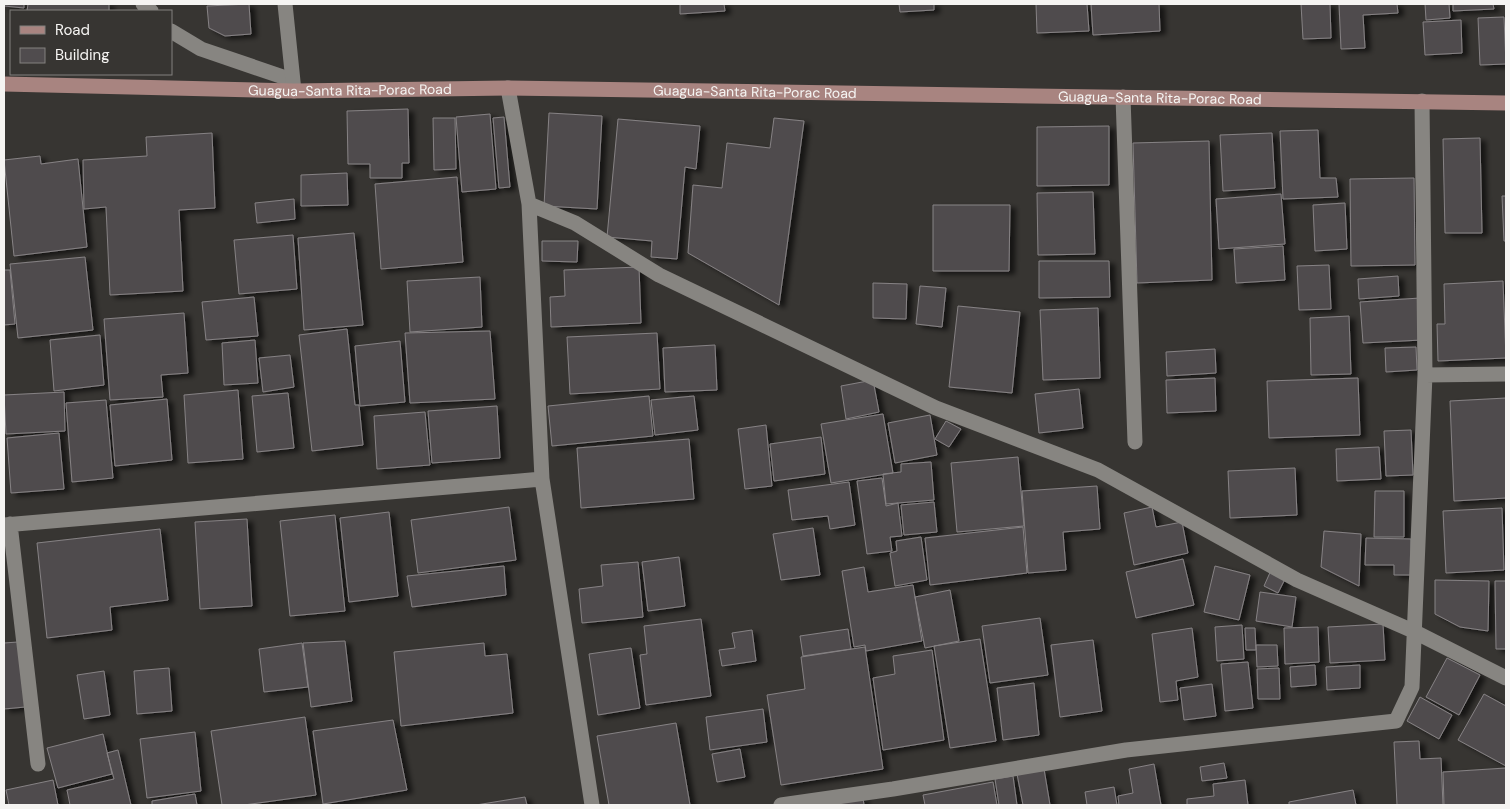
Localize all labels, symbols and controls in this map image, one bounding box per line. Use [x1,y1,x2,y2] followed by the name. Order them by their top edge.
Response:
[10,10,172,75] legend
[55,20,90,40] text: Road
[55,45,110,65] text: Building
[248,80,452,100] street label: Guagua-Santa Rita-Porac Road
[653,81,857,102] street label: Guagua-Santa Rita-Porac Road
[1058,87,1262,108] street label: Guagua-Santa Rita-Porac Road

